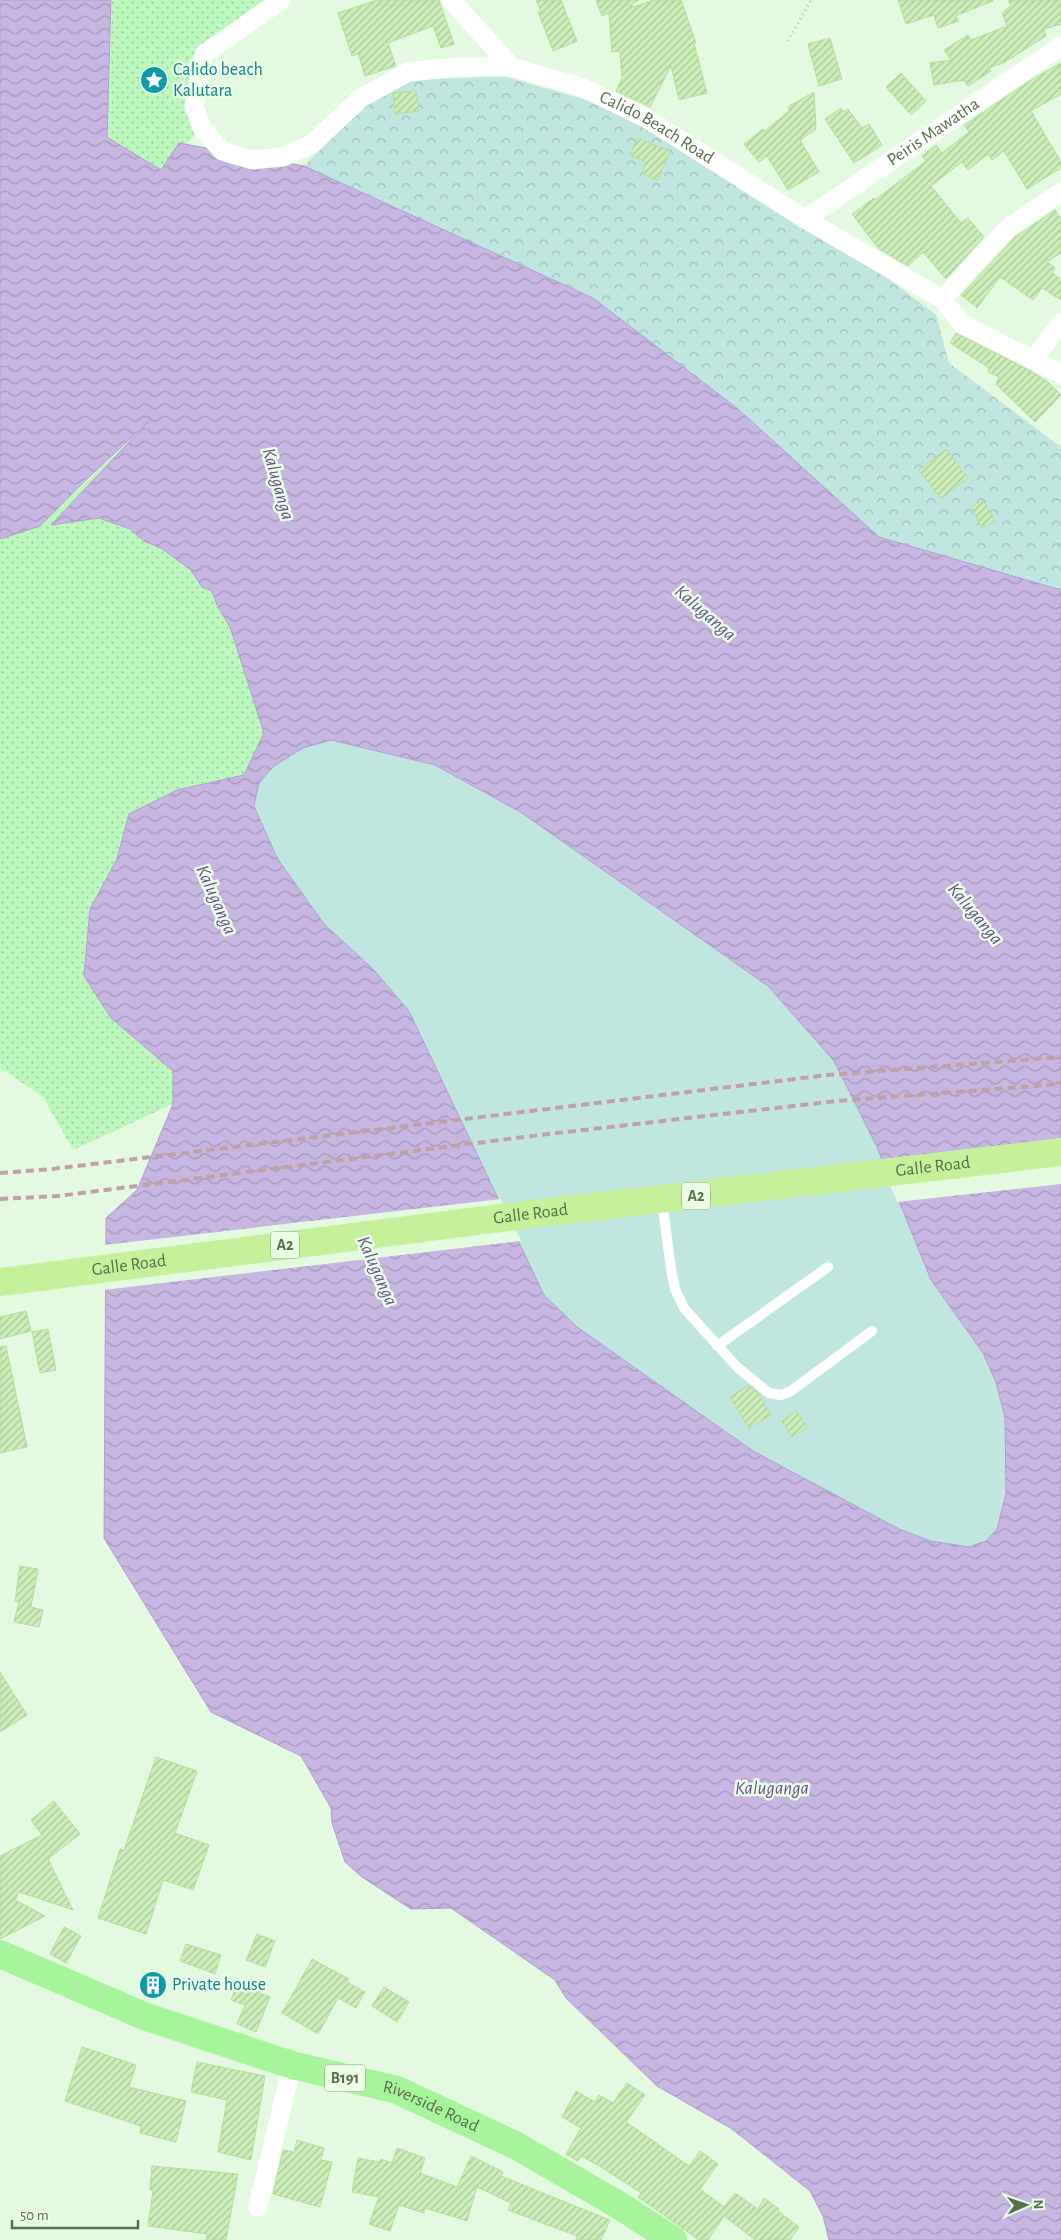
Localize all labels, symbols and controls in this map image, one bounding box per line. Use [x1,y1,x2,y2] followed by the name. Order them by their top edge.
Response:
[173,61,263,100] place label: Calido beach Kalutara
[139,65,169,95] place icon: Calido beach Kalutara
[596,88,717,168] street label: Calido Beach Road
[884,95,983,170] street label: Peiris Mawatha
[259,446,297,522] water label: Kaluganga
[671,582,739,644] water label: Kaluganga
[192,862,240,938] water label: Kaluganga
[944,880,1006,948] water label: Kaluganga
[895,1154,971,1180] street label: Galle Road
[682,1182,710,1210] road number: A2
[492,1201,569,1228] street label: Galle Road
[271,1232,299,1258] road number: A2
[353,1233,401,1309] water label: Kaluganga
[91,1252,167,1279] street label: Galle Road
[735,1779,809,1798] water label: Kaluganga
[138,1970,168,2000] building icon: Private house
[172,1976,266,1994] place label: Private house
[325,2064,365,2092] road number: B191
[381,2078,482,2136] street label: Riverside Road
[1001,2180,1051,2230] north arrow
[12,2198,139,2230] scale bar
[1031,2199,1045,2210] text: N
[20,2208,49,2223] text: 50 m

